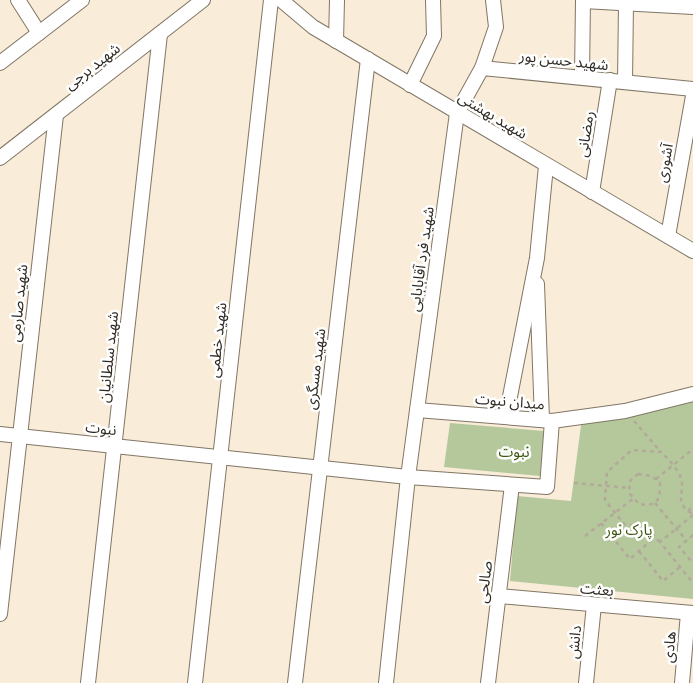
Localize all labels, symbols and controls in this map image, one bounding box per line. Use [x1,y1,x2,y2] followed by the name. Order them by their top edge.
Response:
[60,37,124,94] street label: شهید برجی
[517,45,610,75] street label: شهید حسن پور
[454,86,532,144] street label: شهید بهشتی
[571,109,599,159] street label: رمضانی
[650,141,678,184] street label: آشوری
[403,205,439,313] street label: شهید فرد آقابابایی
[3,263,33,343] street label: شهید صارمی
[203,301,231,379] street label: شهید خطمی
[93,310,123,404] street label: شهید سلطانیان
[300,327,330,411] street label: شهید مسگری
[474,387,546,415] street label: میدان نبوت
[84,416,118,440] street label: نبوت
[498,441,530,462] park label: نبوت
[605,519,652,540] park label: پارک نور
[471,560,497,604] street label: صالحی
[579,577,615,601] street label: بعثت
[562,624,586,660] street label: دانش
[657,630,681,664] street label: هادی

